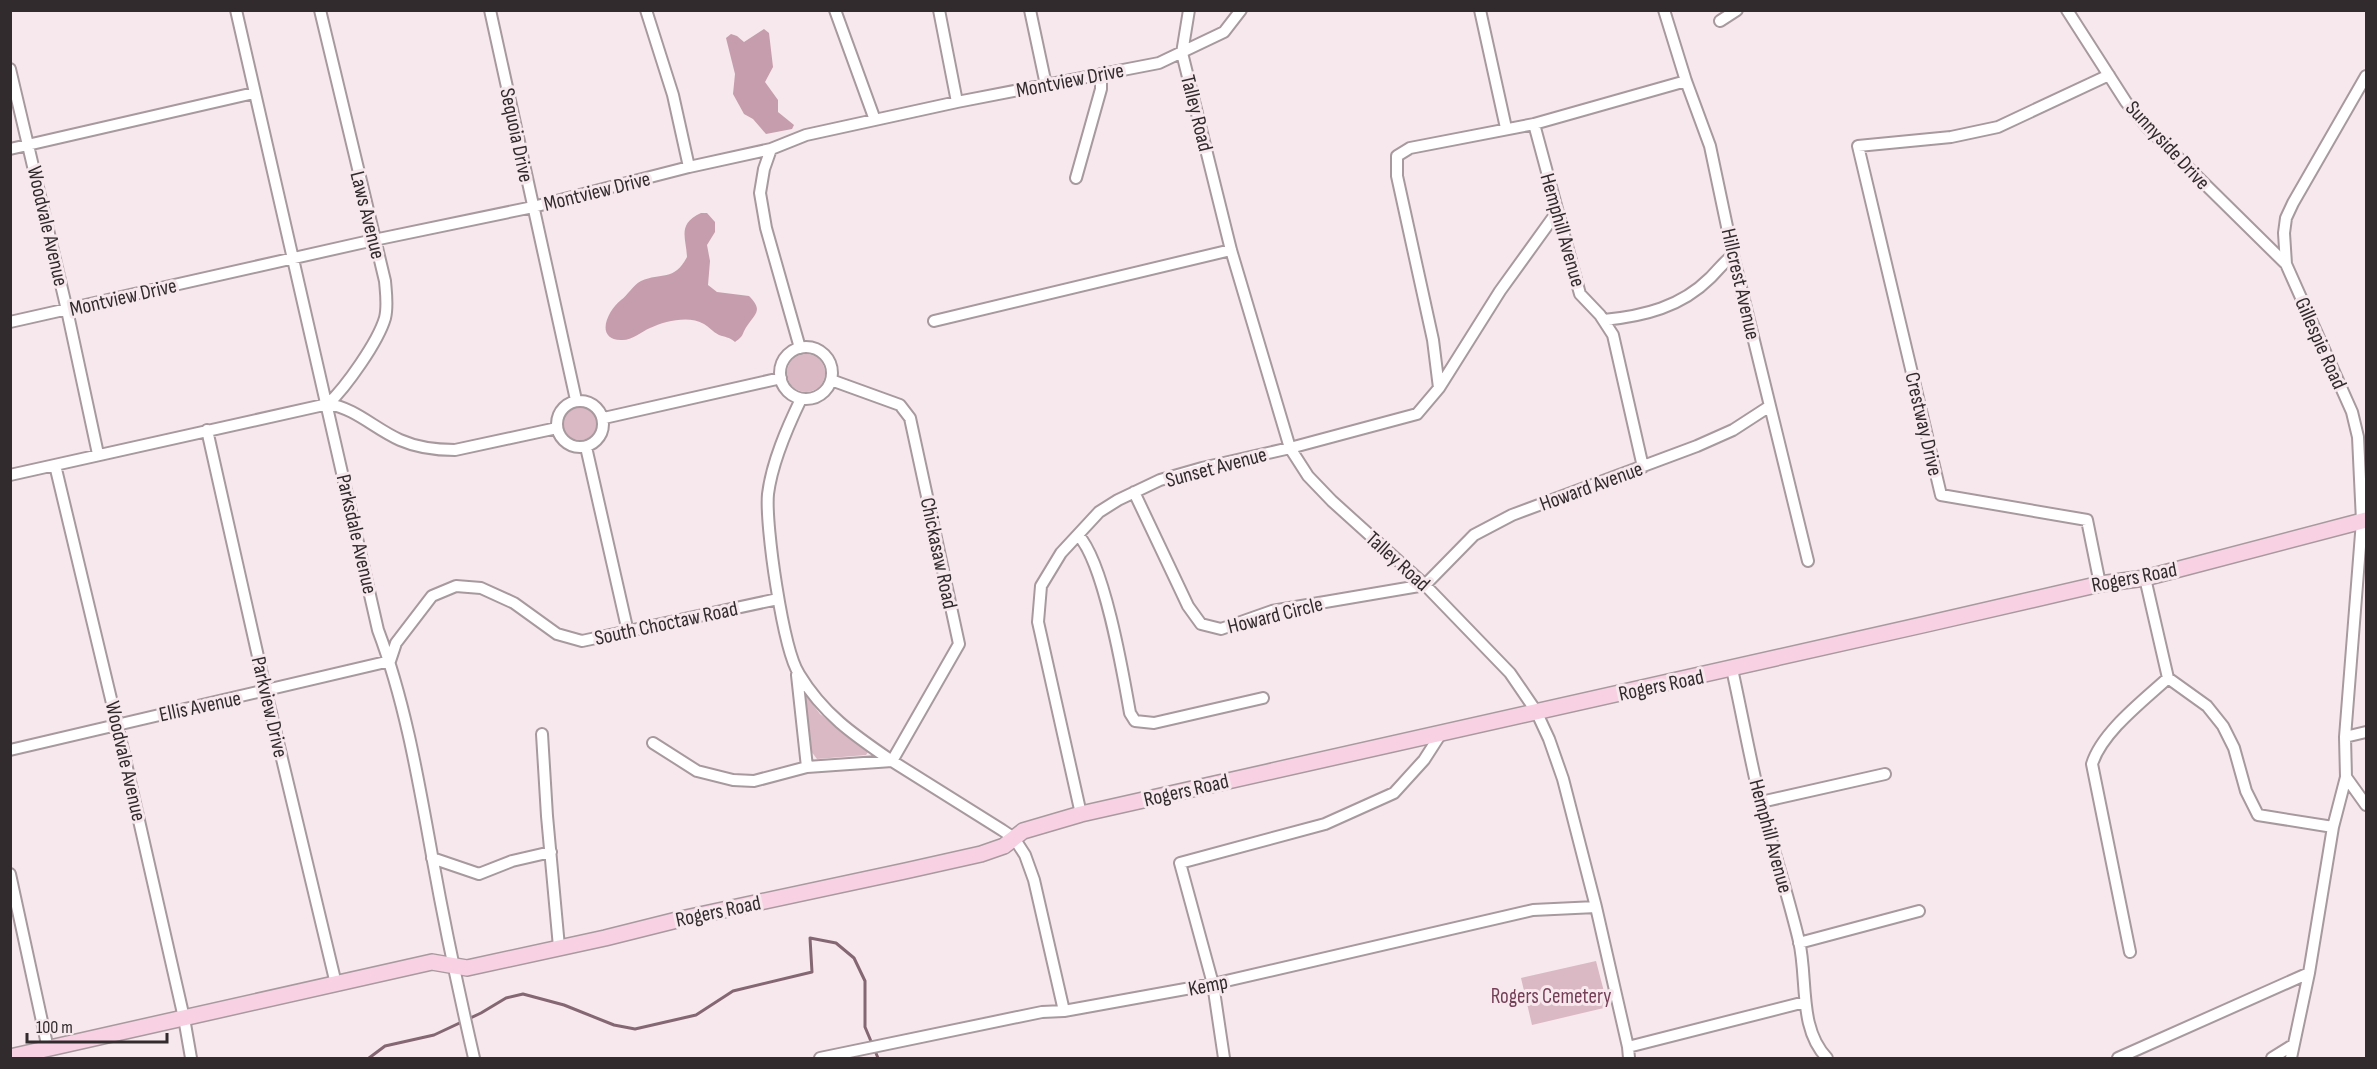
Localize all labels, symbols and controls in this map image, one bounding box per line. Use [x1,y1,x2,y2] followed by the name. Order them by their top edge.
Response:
[1014,58,1126,103] street label: Montview Drive
[1175,72,1218,154] street label: Talley Road
[494,86,539,184] street label: Sequoia Drive
[2120,96,2215,195] street label: Sunnyside Drive
[22,164,73,289] street label: Woodvale Avenue
[541,166,653,217] street label: Montview Drive
[345,169,391,262] street label: Laws Avenue
[1534,171,1591,290] street label: Hemphill Avenue
[1716,226,1765,342] street label: Hillcrest Avenue
[67,273,179,322] street label: Montview Drive
[2289,294,2352,393] street label: Gillespie Road
[1899,370,1948,478] street label: Crestway Drive
[1163,442,1269,493] street label: Sunset Avenue
[1536,456,1646,517] street label: Howard Avenue
[331,472,382,596] street label: Parksdale Avenue
[915,495,962,611] street label: Chickasaw Road
[1360,526,1435,597] street label: Talley Road
[2089,557,2179,598] street label: Rogers Road
[1225,592,1325,639] street label: Howard Circle
[592,596,740,651] street label: South Choctaw Road
[246,654,293,760] street label: Parkview Drive
[1616,664,1706,707] street label: Rogers Road
[157,686,243,727] street label: Ellis Avenue
[100,699,151,824] street label: Woodvale Avenue
[1141,769,1231,812] street label: Rogers Road
[1743,777,1798,896] street label: Hemphill Avenue
[673,890,763,933] street label: Rogers Road
[1186,969,1230,1002] street label: Kemp
[1491,984,1611,1009] park label: Rogers Cemetery
[27,1006,166,1044] scale bar
[36,1017,73,1038] text: 100 m

